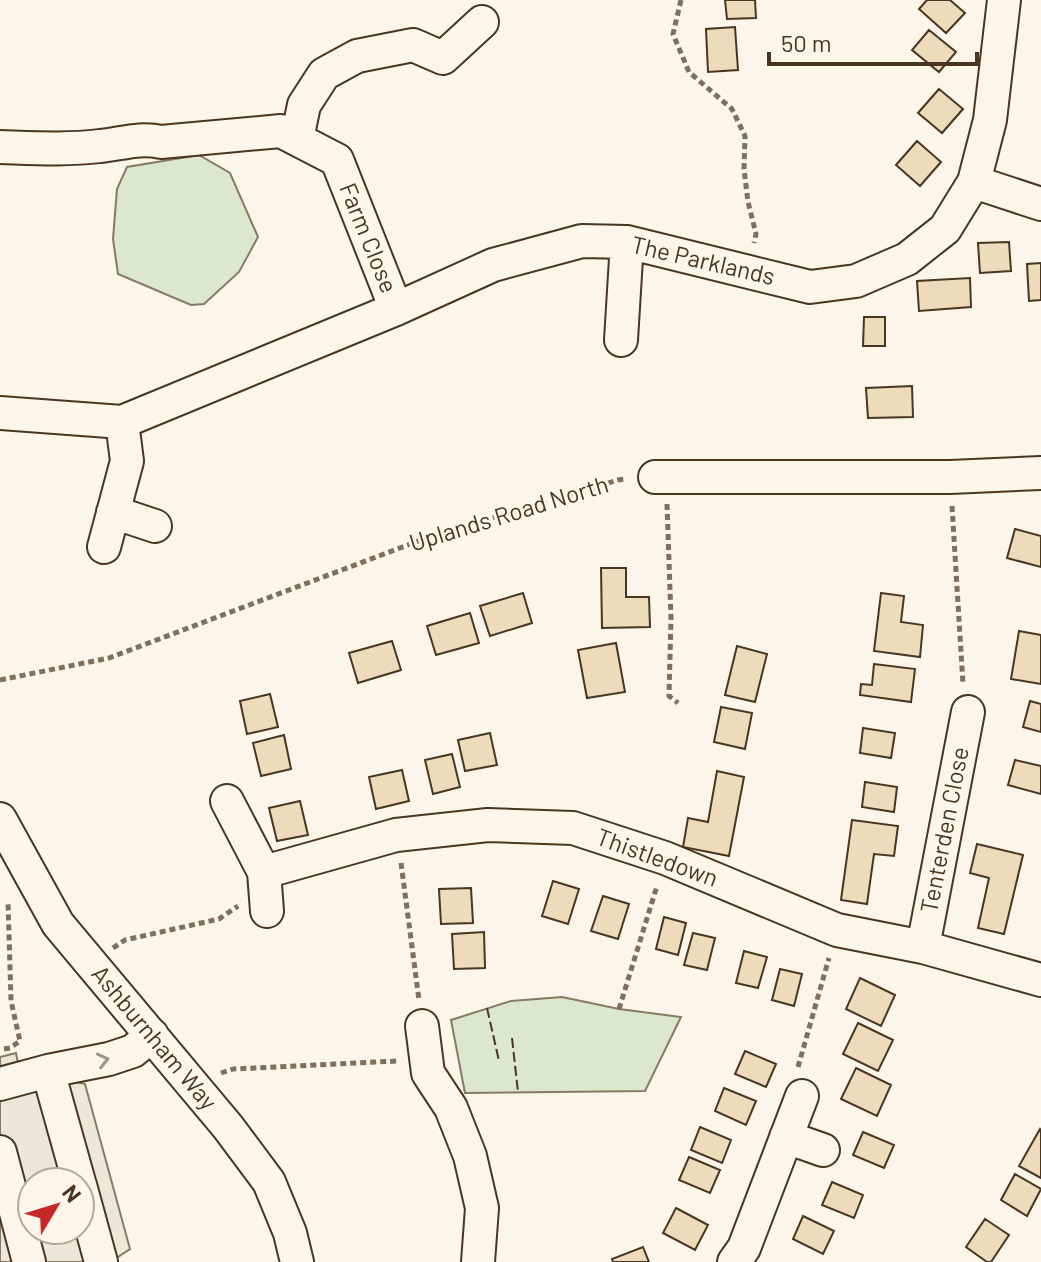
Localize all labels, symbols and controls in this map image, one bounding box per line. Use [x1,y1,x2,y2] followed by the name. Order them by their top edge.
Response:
[769,16,977,66] scale bar
[781,28,832,57] text: 50 m
[334,178,405,297] street label: Farm Close
[629,229,778,290] street label: The Parklands
[405,468,612,557] street label: Uplands Road North
[913,744,974,915] street label: Tenterden Close
[593,821,722,892] street label: Thistledown
[86,959,224,1115] street label: Ashburnham Way
[95,1052,109,1069] one-way arrow
[16,1166,96,1246] north arrow
[58,1179,87,1207] text: N

